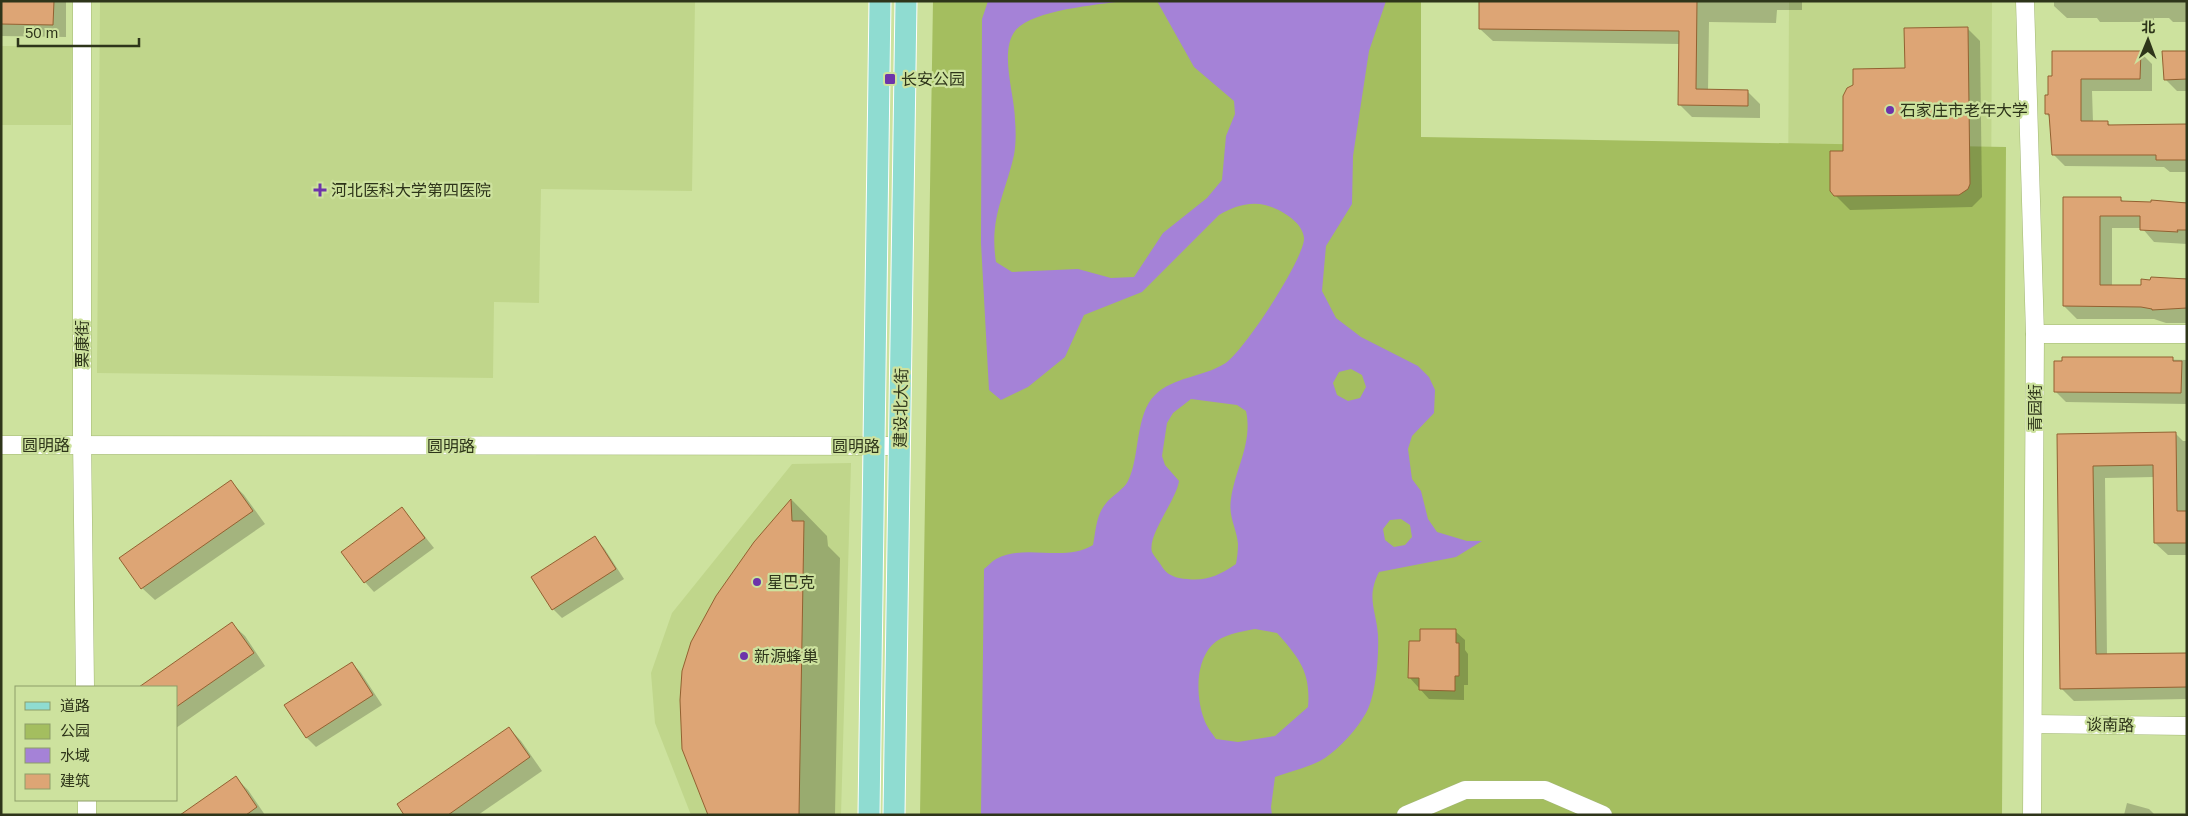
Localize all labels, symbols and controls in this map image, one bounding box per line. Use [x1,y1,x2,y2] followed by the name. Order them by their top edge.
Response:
[18,15,139,47] scale bar
[2123,15,2173,65] north arrow
[2141,19,2155,35] text: 北
[25,24,58,41] text: 50 m
[901,71,965,88] place label: 长安公园
[883,72,897,86] marker: 长安公园
[1900,102,2028,119] place label: 石家庄市老年大学
[1884,104,1896,116] marker: 石家庄市老年大学
[331,182,491,199] place label: 河北医科大学第四医院
[313,183,327,197] marker: 河北医科大学第四医院
[74,320,91,368] street label: 栗康街
[892,368,910,448] street label: 建设北大街
[2027,384,2044,432] street label: 青园街
[22,437,70,454] street label: 圆明路
[427,438,475,455] street label: 圆明路
[832,438,880,455] street label: 圆明路
[767,574,815,591] place label: 星巴克
[751,576,763,588] marker: 星巴克
[754,648,818,665] place label: 新源蜂巢
[738,650,750,662] marker: 新源蜂巢
[15,686,178,801] legend
[60,697,90,714] text: 道路
[2086,716,2134,734] street label: 谈南路
[60,722,90,739] text: 公园
[60,747,90,764] text: 水域
[60,772,90,789] text: 建筑

